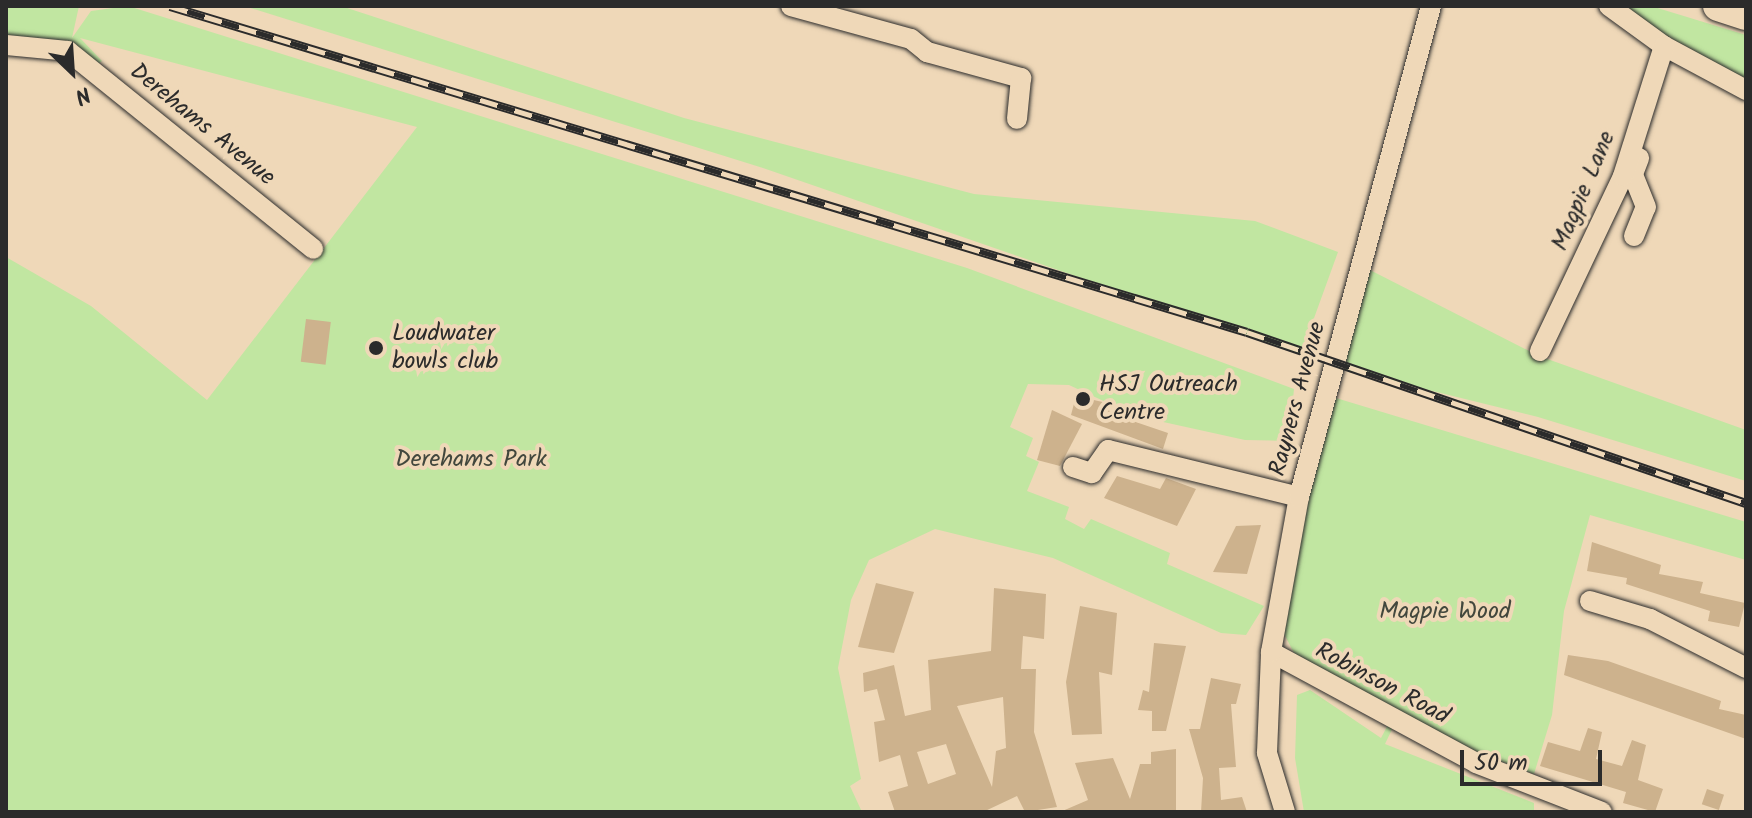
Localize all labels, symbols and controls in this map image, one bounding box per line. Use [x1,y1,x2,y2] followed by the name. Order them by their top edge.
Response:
[32,32,112,112] north arrow
[123,58,281,192] street label: Derehams Avenue
[69,75,96,113] text: N
[1546,127,1622,255] street label: Magpie Lane
[1264,319,1332,479] street label: Rayners Avenue
[392,320,498,376] place label: Loudwater bowls club
[367,339,385,357] marker: Loudwater bowls club
[1099,371,1238,427] place label: HSJ Outreach Centre
[1074,390,1092,408] marker: HSJ Outreach Centre
[395,446,547,474] park label: Derehams Park
[1379,598,1511,626] park label: Magpie Wood
[1310,637,1454,731] street label: Robinson Road
[1464,734,1606,784] scale bar
[1474,744,1528,783] text: 50 m

